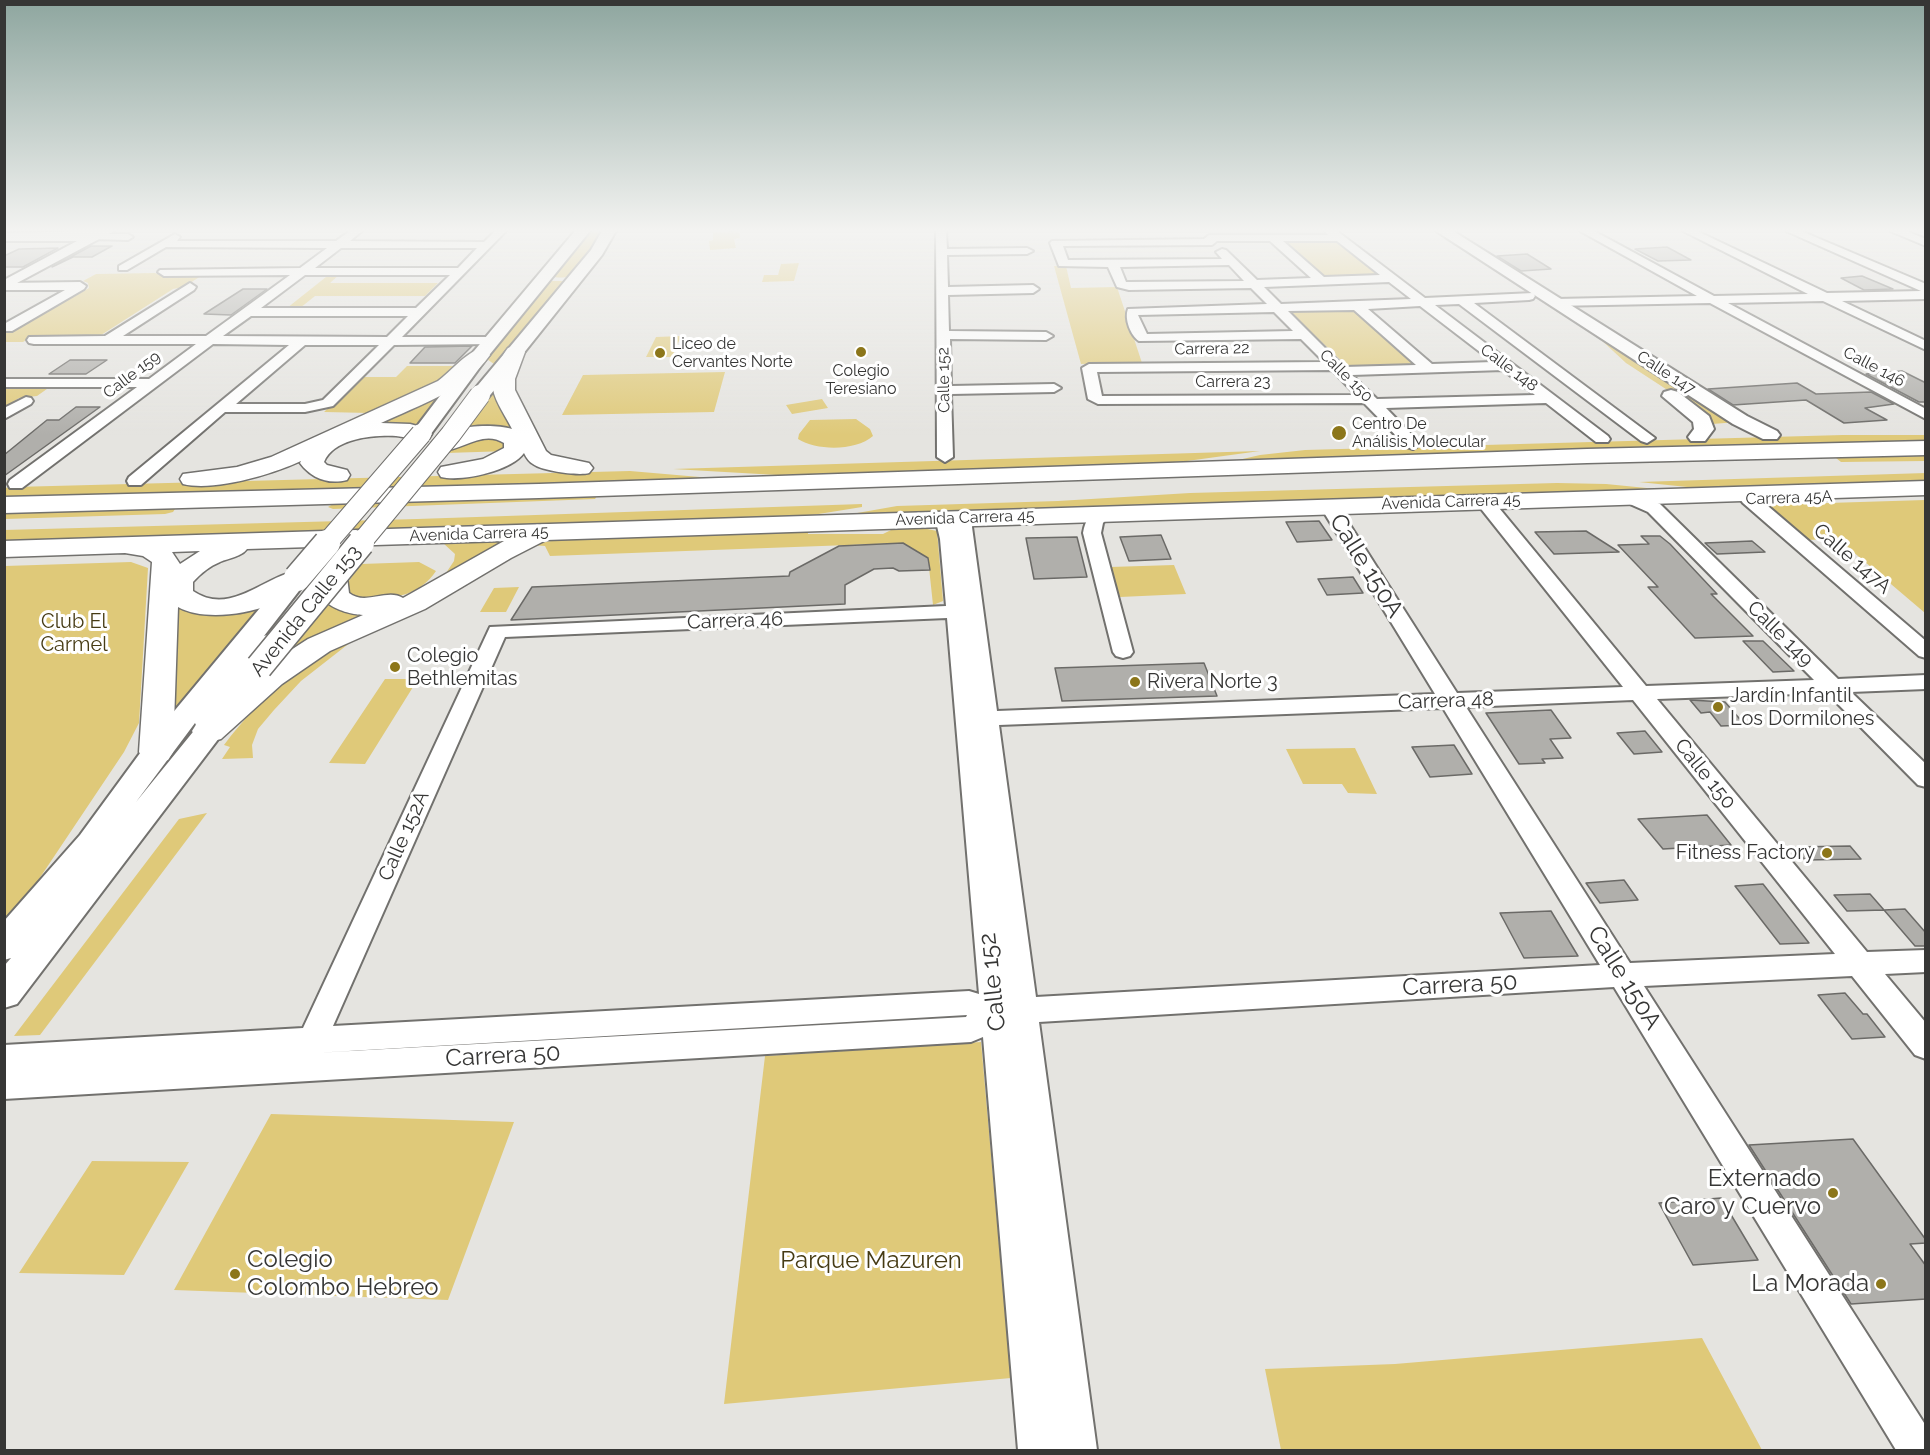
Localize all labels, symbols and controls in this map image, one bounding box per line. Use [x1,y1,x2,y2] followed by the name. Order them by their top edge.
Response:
[672,334,793,372] place label: Liceo de Cervantes Norte
[1174,339,1250,359] street label: Carrera 22
[1476,340,1542,396] street label: Calle 148
[1840,343,1908,391] street label: Calle 146
[854,345,868,359] marker: Colegio Teresiano
[1315,345,1377,407] street label: Calle 150
[653,346,667,360] marker: Liceo de Cervantes Norte
[100,347,164,403] street label: Calle 159
[934,347,954,413] street label: Calle 152
[1633,347,1699,399] street label: Calle 147
[826,361,896,399] place label: Colegio Teresiano
[1195,372,1271,392] street label: Carrera 23
[1352,414,1486,452] place label: Centro De Análisis Molecular
[1330,424,1348,442] marker: Centro De Análisis Molecular
[1745,487,1833,509] street label: Carrera 45A
[1381,490,1521,514] street label: Avenida Carrera 45
[895,506,1035,530] street label: Avenida Carrera 45
[1323,509,1409,623] street label: Calle 150A
[1808,519,1896,599] street label: Calle 147A
[409,522,549,546] street label: Avenida Carrera 45
[246,541,366,681] street label: Avenida Calle 153
[1742,596,1818,672] street label: Calle 149
[687,607,783,635] street label: Carrera 46
[40,610,108,657] park label: Club El Carmel
[407,644,518,691] place label: Colegio Bethlemitas
[388,660,402,674] marker: Colegio Bethlemitas
[1147,670,1278,694] place label: Rivera Norte 3
[1128,675,1142,689] marker: Rivera Norte 3
[1730,684,1874,731] place label: Jardín Infantil Los Dormilones
[1398,687,1494,715] street label: Carrera 48
[1711,700,1725,714] marker: Jardín Infantil Los Dormilones
[1669,734,1741,814] street label: Calle 150
[374,787,434,885] street label: Calle 152A
[1676,841,1815,865] place label: Fitness Factory
[1820,846,1834,860] marker: Fitness Factory
[1581,921,1667,1035] street label: Calle 150A
[974,931,1012,1033] street label: Calle 152
[1402,968,1518,1002] street label: Carrera 50
[445,1039,561,1073] street label: Carrera 50
[1664,1165,1821,1221] place label: Externado Caro y Cuervo
[1826,1186,1840,1200] marker: Externado Caro y Cuervo
[247,1246,439,1302] place label: Colegio Colombo Hebreo
[780,1247,962,1275] park label: Parque Mazuren
[228,1267,242,1281] marker: Colegio Colombo Hebreo
[1751,1270,1869,1298] place label: La Morada
[1874,1277,1888,1291] marker: La Morada

